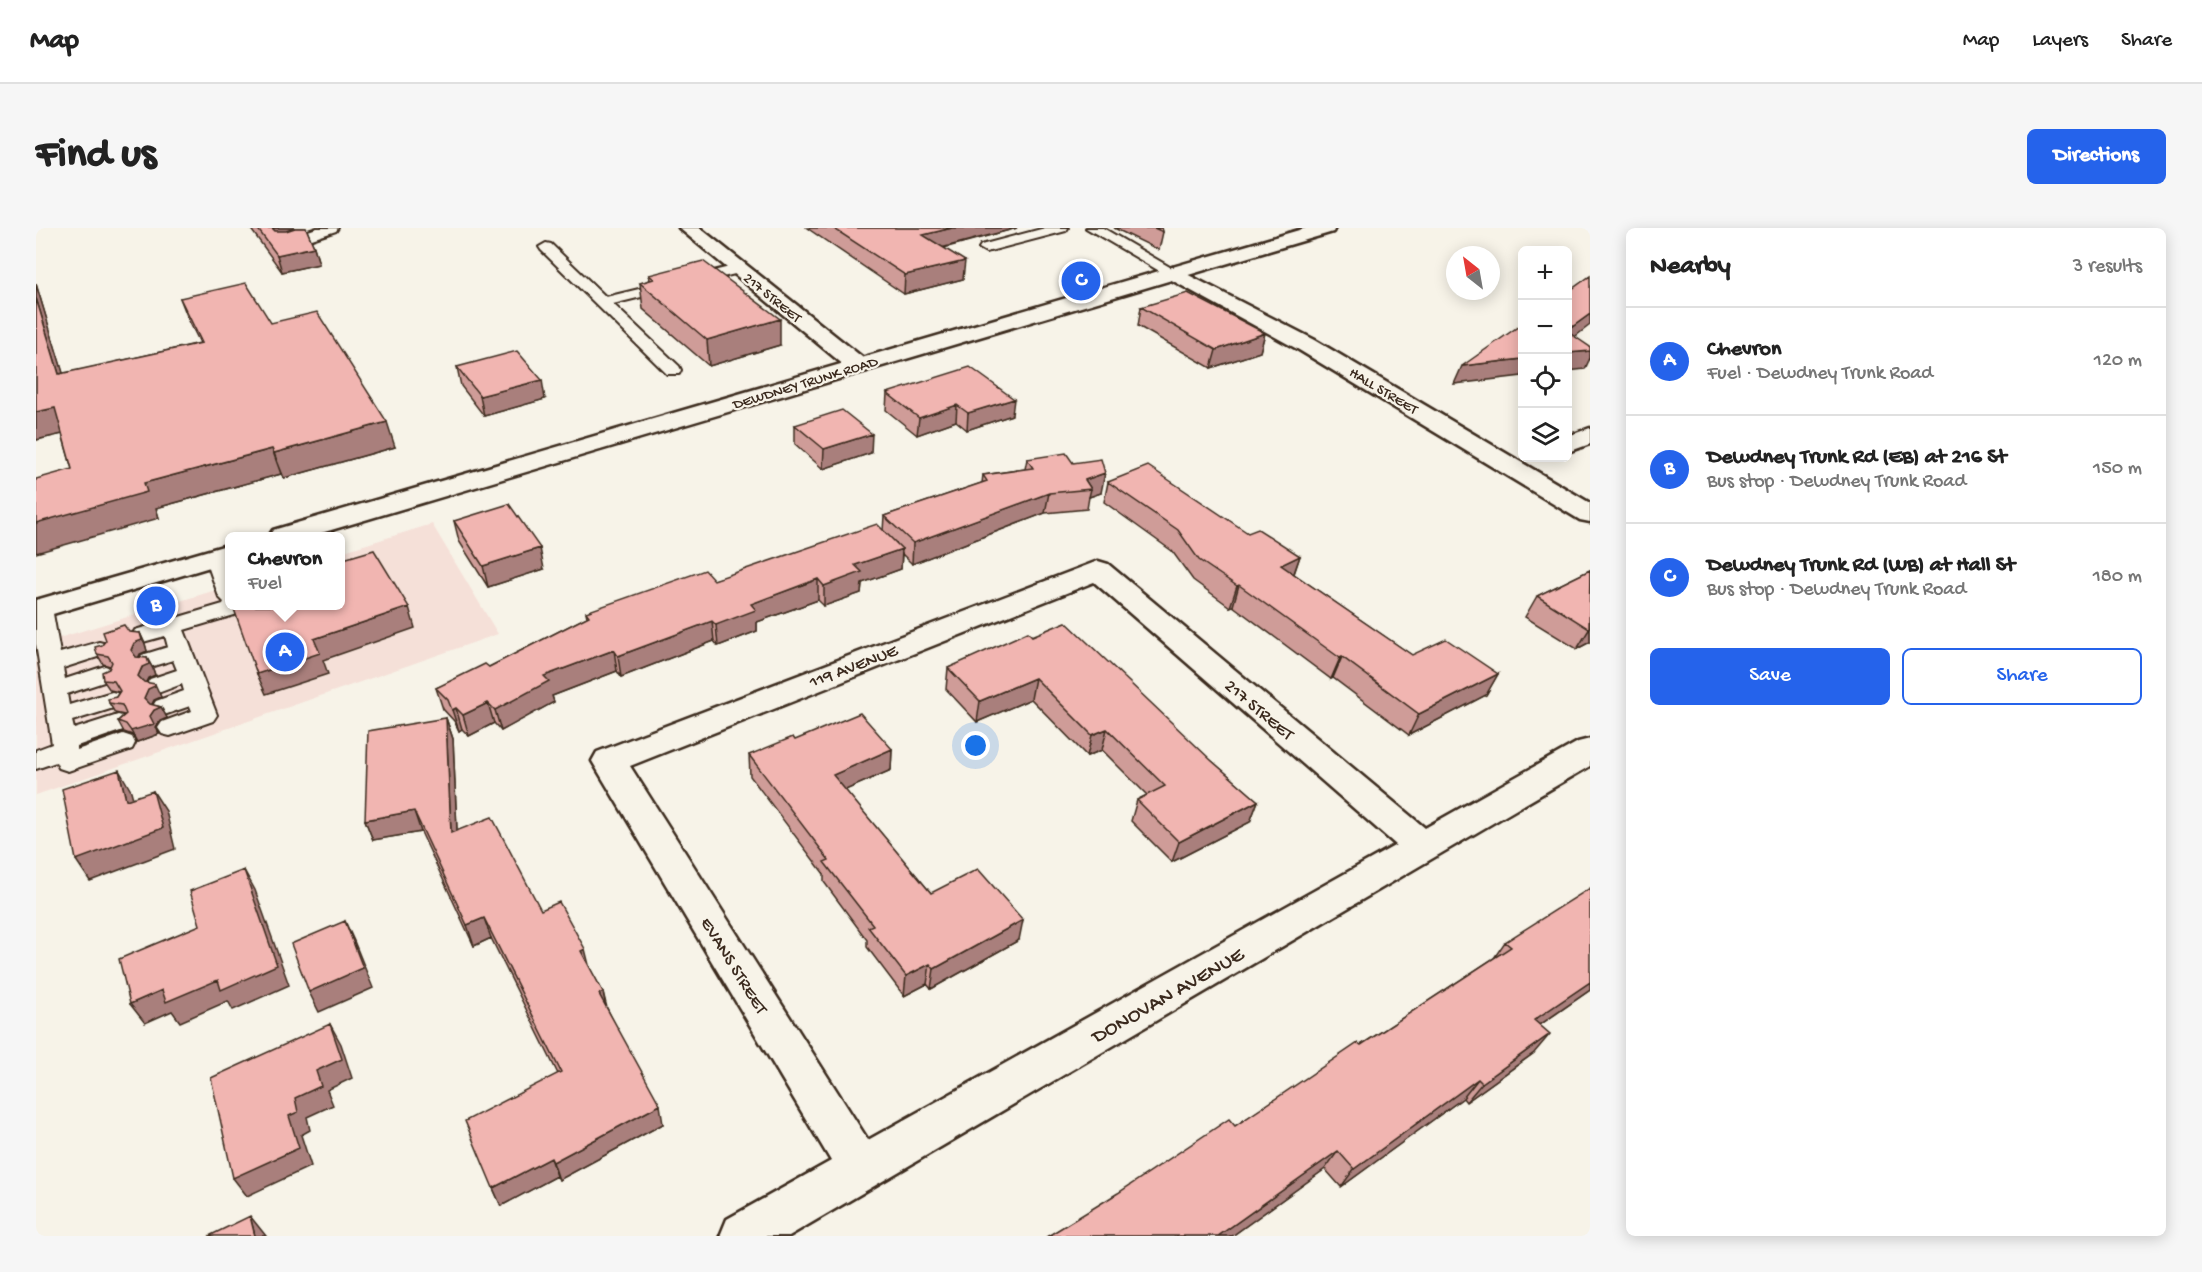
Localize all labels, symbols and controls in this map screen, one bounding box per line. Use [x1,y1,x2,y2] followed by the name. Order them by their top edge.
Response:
[30,25,79,58] text: Map
[1963,29,1999,54] text: Map
[2032,29,2088,54] text: Layers
[2121,29,2172,54] text: Share
[2027,129,2166,184] button: Directions
[36,132,156,181] text: Find us
[1446,246,1500,300] north arrow
[1518,246,1572,462] map controls
[1518,246,1572,300] button: +
[1650,252,1731,283] text: Nearby
[2073,256,2142,279] text: 3 results
[1062,259,1100,304] pin: C
[739,270,805,328] street label: 217 STREET
[1518,300,1572,354] button: −
[1707,337,1781,363] text: Chevron
[1664,350,1675,373] text: A
[2094,350,2142,373] text: 120 m
[730,353,880,415] street label: DEWDNEY TRUNK ROAD
[1518,354,1572,408] button: locate
[1707,363,1933,386] text: Fuel · Dewdney Trunk Road
[1345,364,1422,420] street label: HALL STREET
[1518,408,1572,462] button: layers
[1707,445,2006,471] text: Dewdney Trunk Rd (EB) at 216 St
[1664,458,1675,481] text: B
[2093,458,2142,481] text: 150 m
[1707,471,1966,494] text: Bus stop · Dewdney Trunk Road
[225,532,345,610] popup
[248,547,322,573] text: Chevron
[1707,553,2015,579] text: Dewdney Trunk Rd (WB) at Hall St
[1664,566,1675,589] text: C
[2093,566,2142,589] text: 180 m
[248,573,282,596] text: Fuel
[1707,579,1966,602] text: Bus stop · Dewdney Trunk Road
[136,584,176,628] pin: B
[266,630,304,674] pin: A
[806,641,902,694] street label: 119 AVENUE
[1650,648,1890,705] button: Save
[1902,648,2142,705] button: Share
[1220,676,1298,747] street label: 217 STREET
[961,731,990,760] your location
[695,914,772,1020] street label: EVANS STREET
[1087,943,1250,1052] street label: DONOVAN AVENUE

